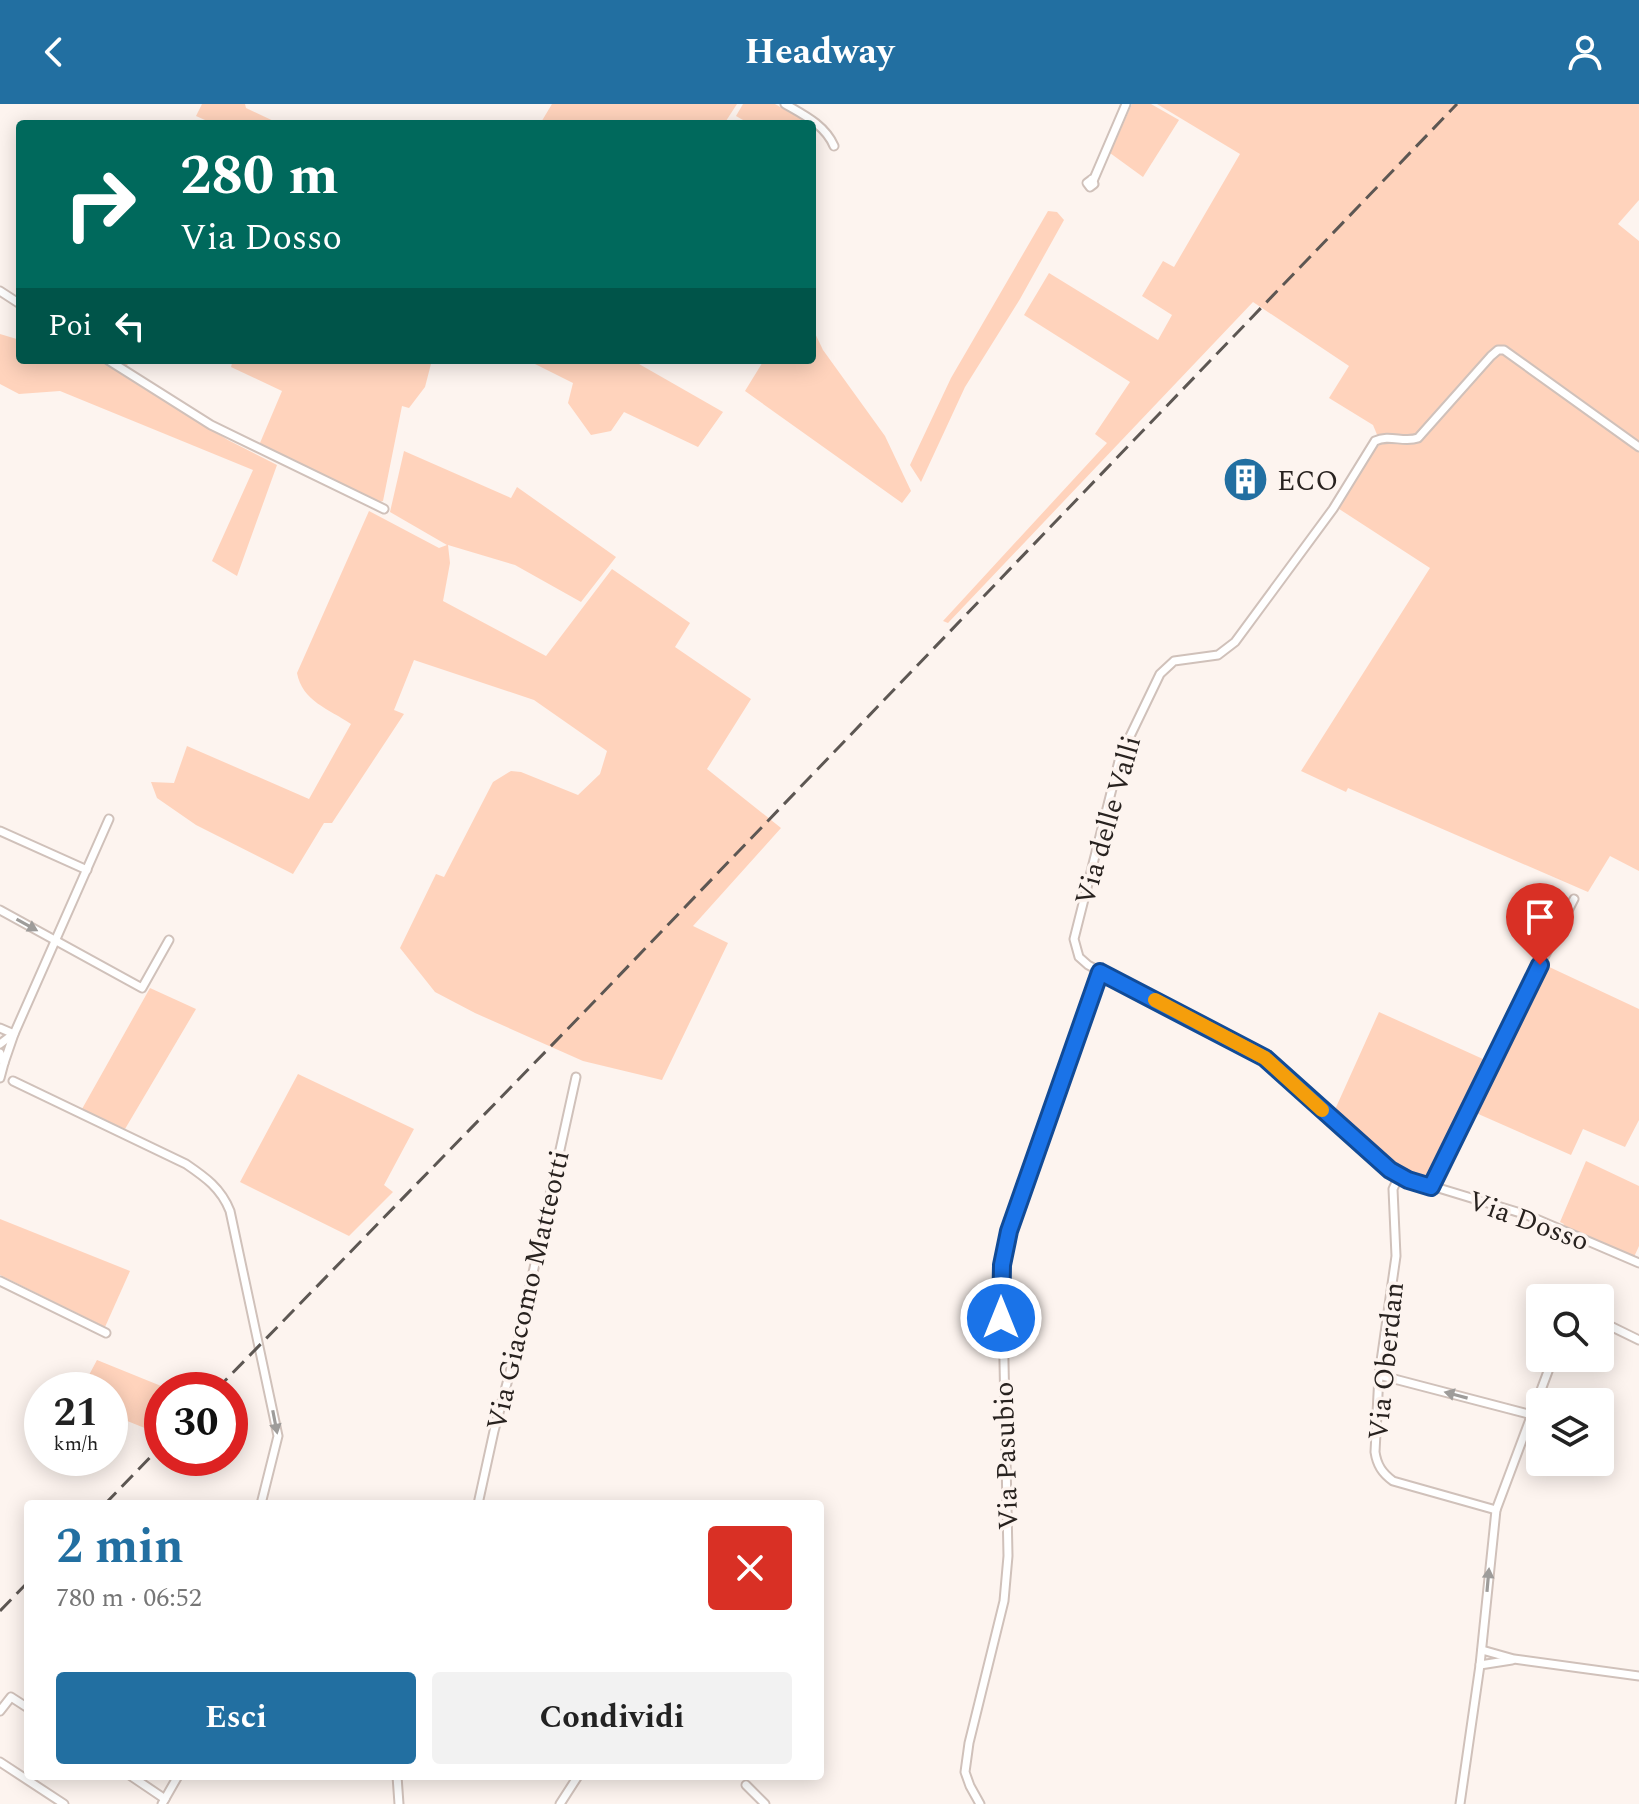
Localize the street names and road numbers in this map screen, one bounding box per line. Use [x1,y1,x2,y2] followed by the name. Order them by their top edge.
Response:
[1064,731,1153,910] street label: Via delle Valli
[475,1146,582,1435] street label: Via Giacomo Matteotti
[1462,1180,1595,1263] street label: Via Dosso
[1357,1280,1416,1442] street label: Via Oberdan
[982,1381,1031,1531] street label: Via Pasubio

